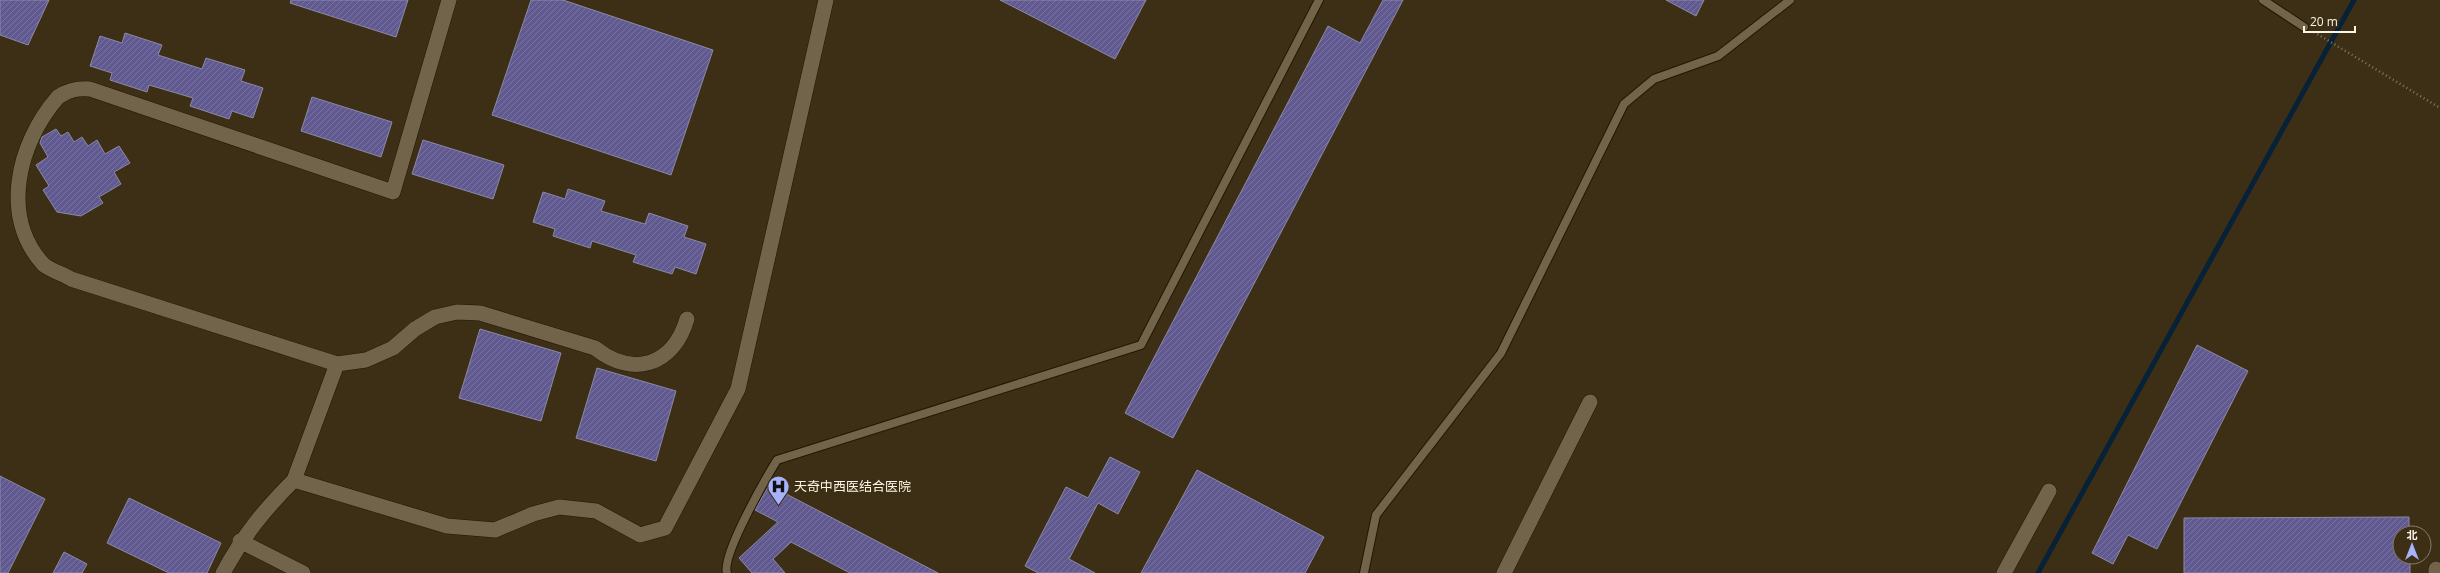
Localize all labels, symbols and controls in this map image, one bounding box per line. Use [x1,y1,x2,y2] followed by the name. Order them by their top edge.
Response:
[2304,8,2355,34] scale bar
[2310,13,2338,30] text: 20 m
[765,473,791,506] hospital icon: 天奇中西医结合医院
[794,477,911,495] place label: 天奇中西医结合医院
[2392,525,2432,565] north arrow
[2407,527,2418,542] text: 北

